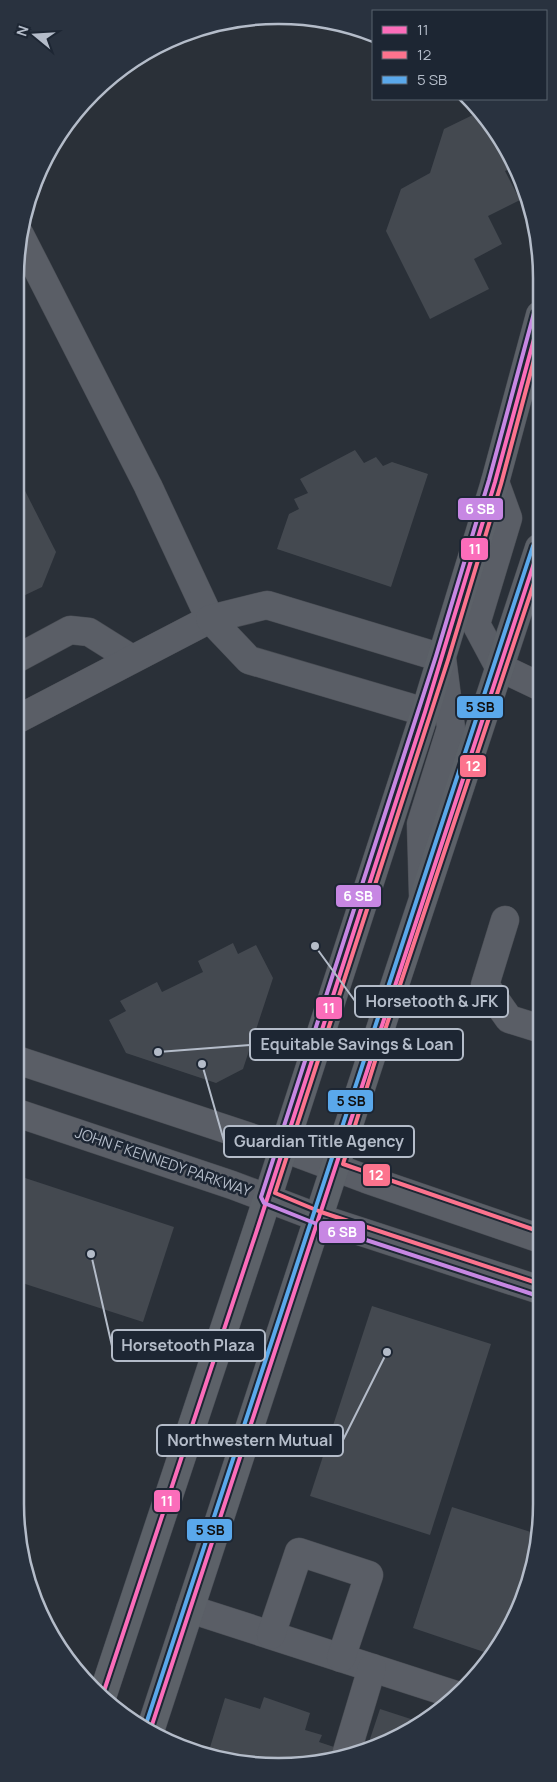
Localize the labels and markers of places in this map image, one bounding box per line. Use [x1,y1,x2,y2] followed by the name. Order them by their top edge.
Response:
[355,986,508,1017] callout: Horsetooth & JFK
[250,1029,463,1060] callout: Equitable Savings & Loan
[224,1126,414,1157] callout: Guardian Title Agency
[112,1330,265,1361] callout: Horsetooth Plaza
[157,1425,343,1456] callout: Northwestern Mutual

